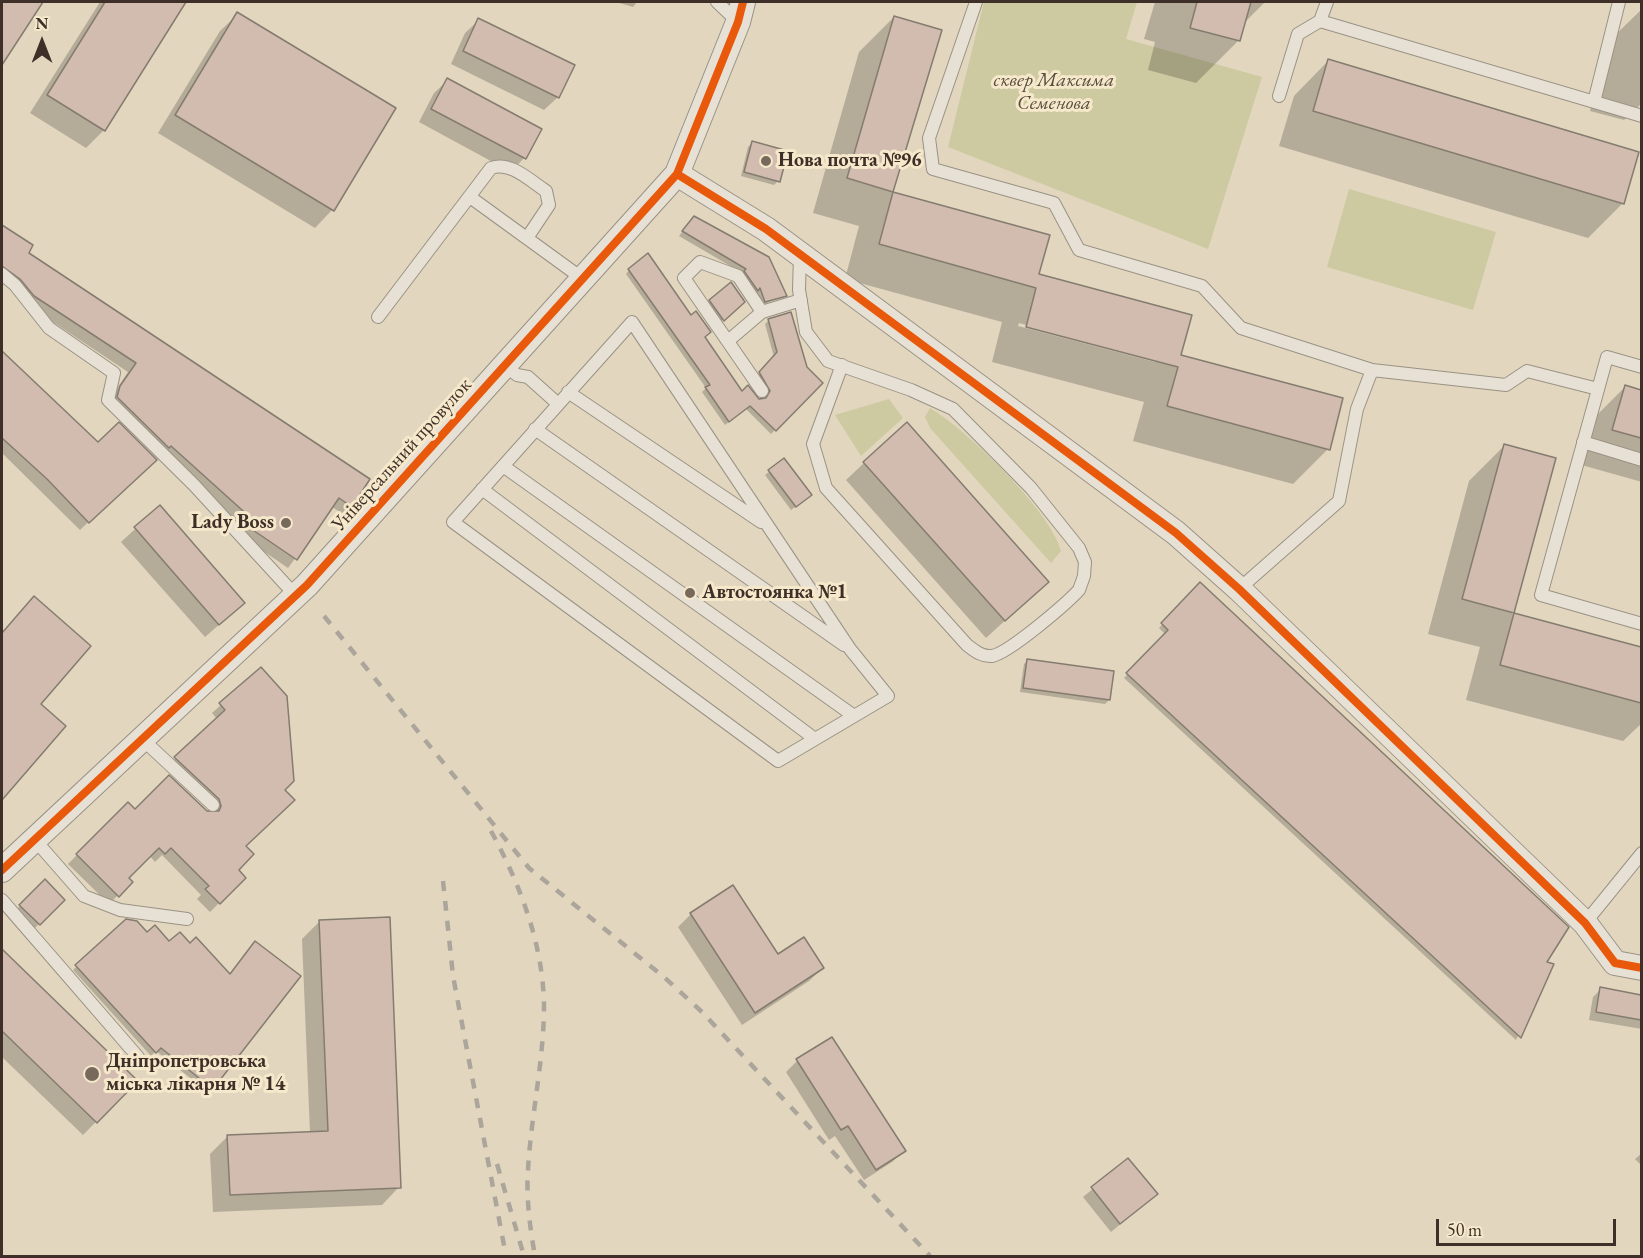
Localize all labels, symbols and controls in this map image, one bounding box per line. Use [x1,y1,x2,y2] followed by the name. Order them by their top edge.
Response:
[12,12,72,72] north arrow
[36,13,48,34] text: N
[994,69,1114,116] park label: сквер Максима Семенова
[778,149,922,173] place label: Нова почта №96
[759,154,773,168] marker: Нова почта №96
[327,374,477,536] street label: Універсальний провулок
[191,511,274,535] place label: Lady Boss
[279,516,293,530] marker: Lady Boss
[702,581,847,605] place label: Автостоянка №1
[683,586,697,600] marker: Автостоянка №1
[106,1050,285,1097] place label: Дніпропетровська міська лікарня № 14
[83,1065,101,1083] marker: Дніпропетровська міська лікарня № 14
[1439,1207,1619,1245] scale bar
[1447,1218,1482,1241] text: 50 m

